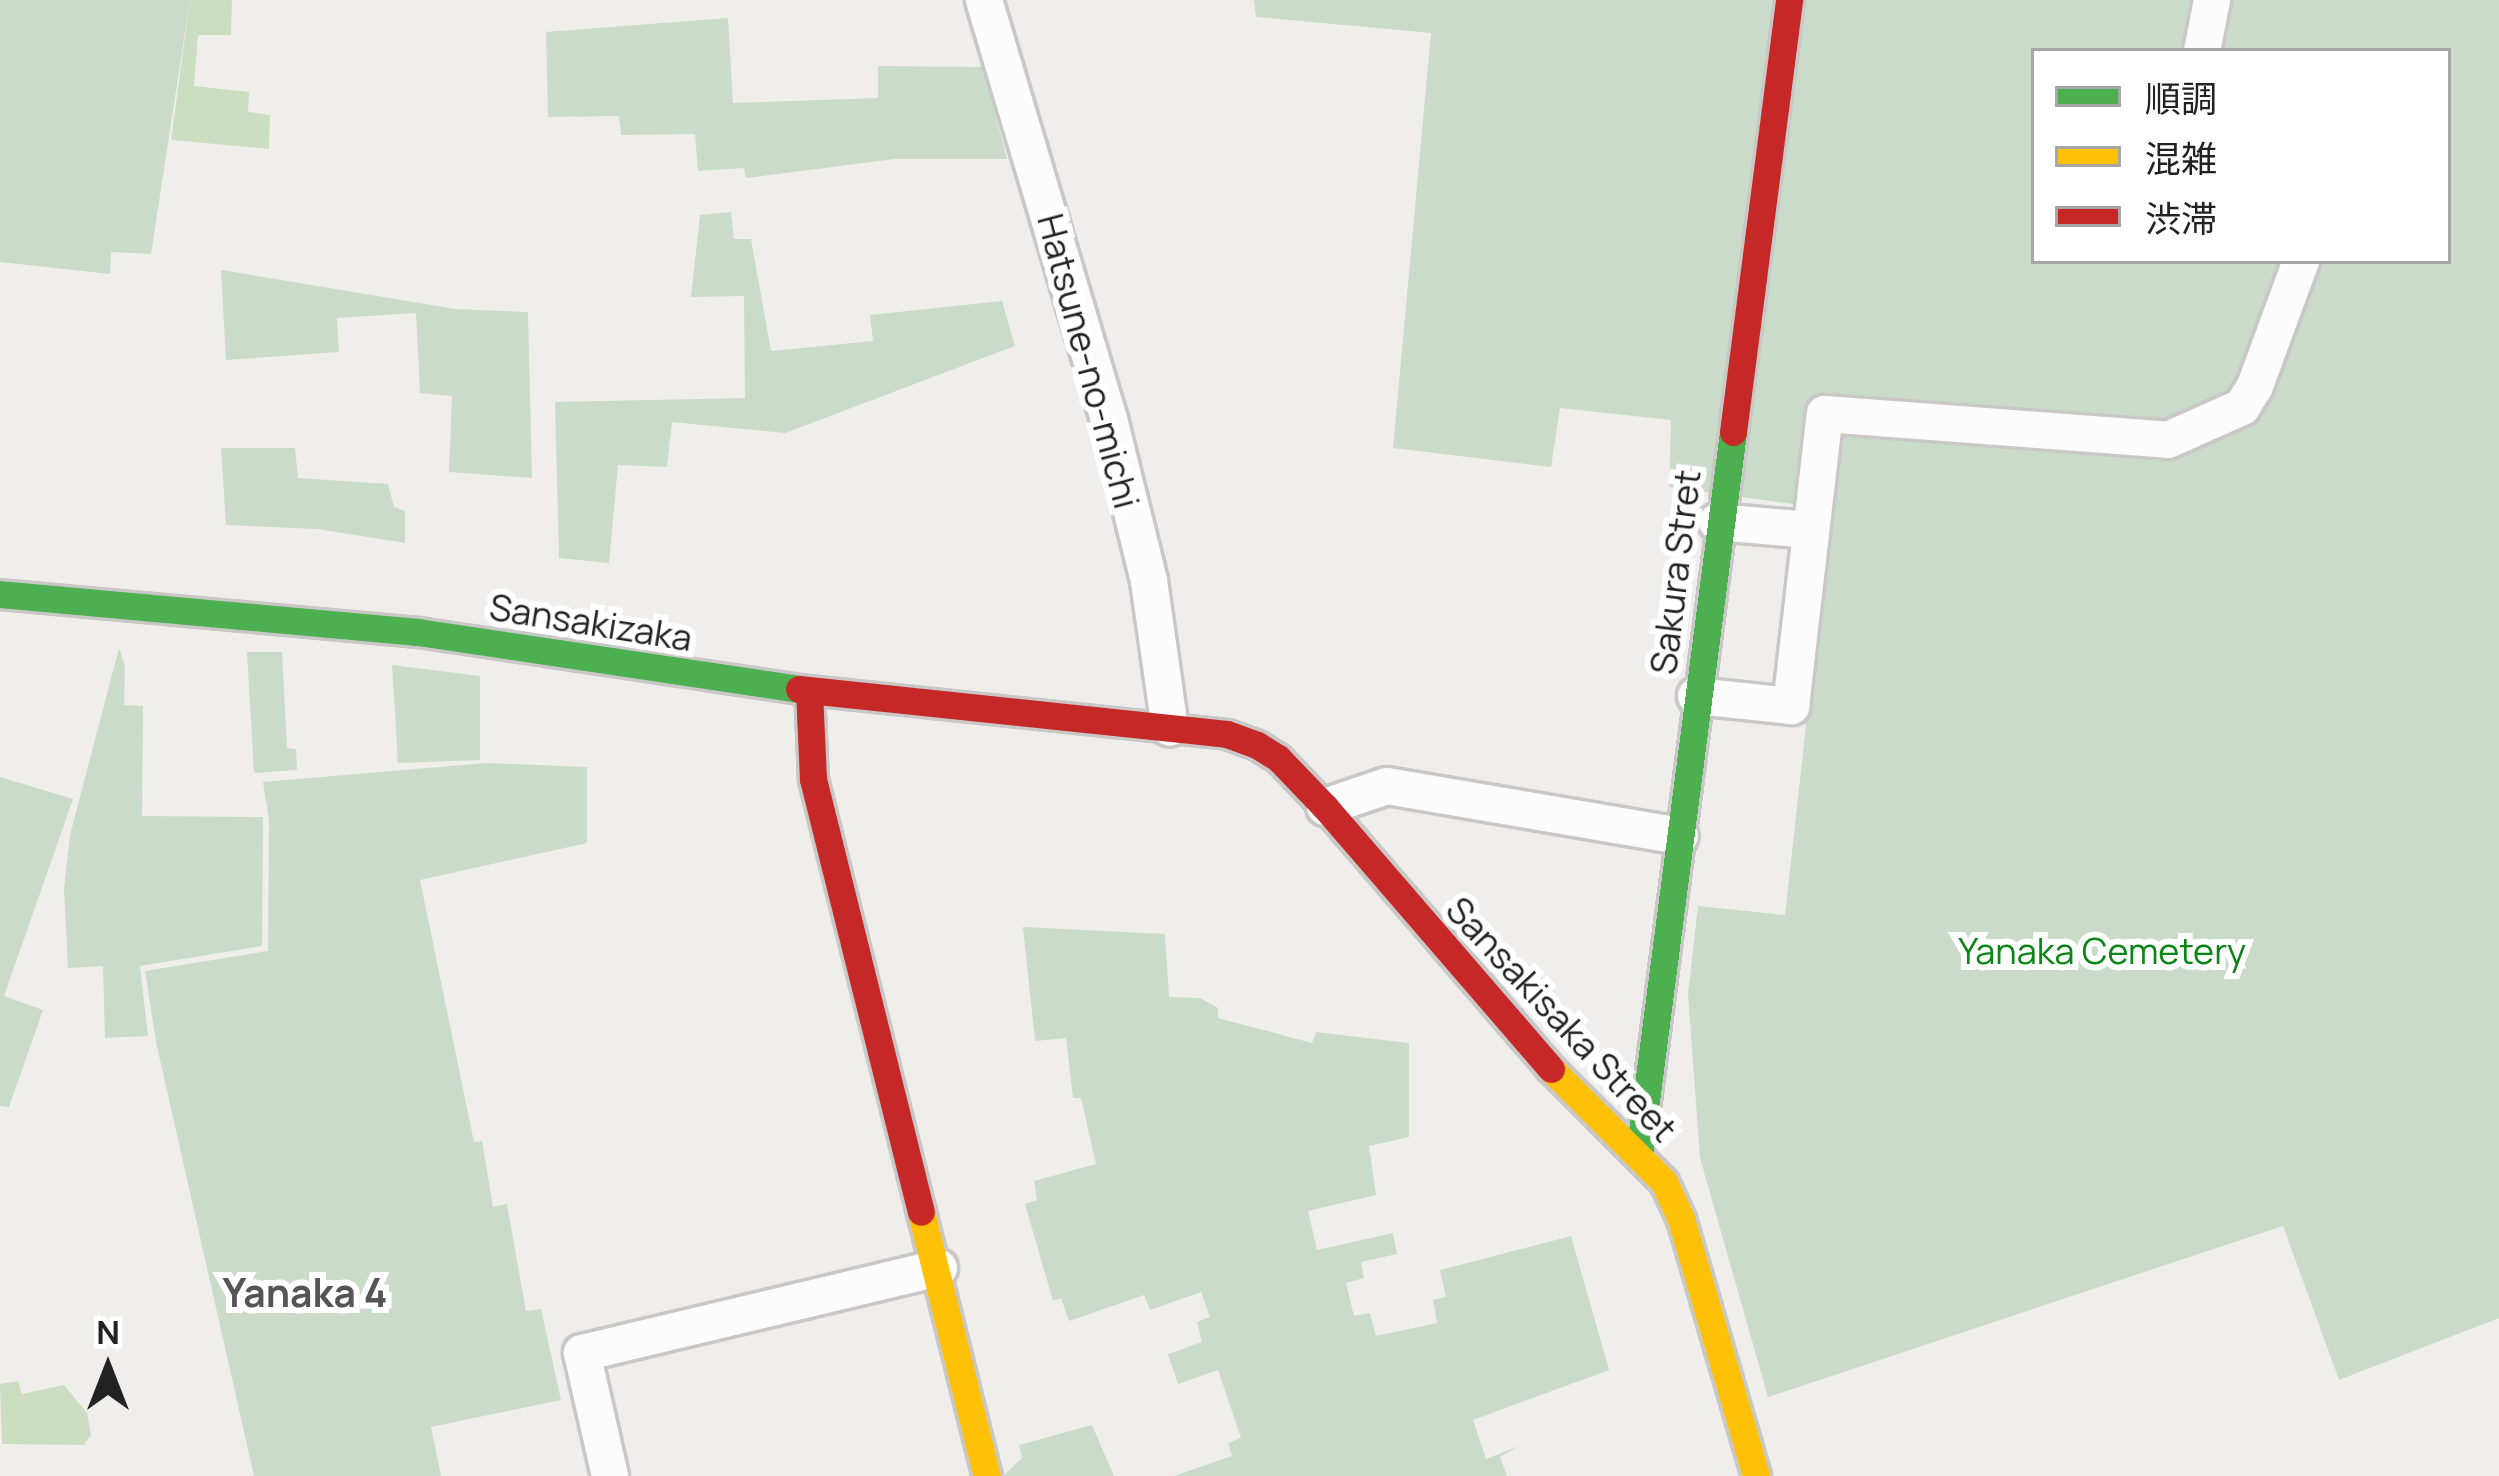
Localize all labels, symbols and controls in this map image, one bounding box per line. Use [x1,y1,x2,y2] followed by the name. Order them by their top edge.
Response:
[2031,48,2451,264] legend
[2145,74,2217,123] text: 順調
[2145,134,2217,183] text: 混雑
[2145,194,2217,243] text: 渋滞
[1029,209,1149,513] street label: Hatsune-no-michi
[1641,467,1709,677] street label: Sakura Stret
[487,585,695,659] street label: Sansakizaka
[1438,888,1686,1150] street label: Sansakisaka Street
[1958,929,2246,973] park label: Yanaka Cemetery
[222,1269,388,1315] district label: Yanaka 4
[48,1308,168,1428] north arrow
[96,1309,120,1354] text: N

